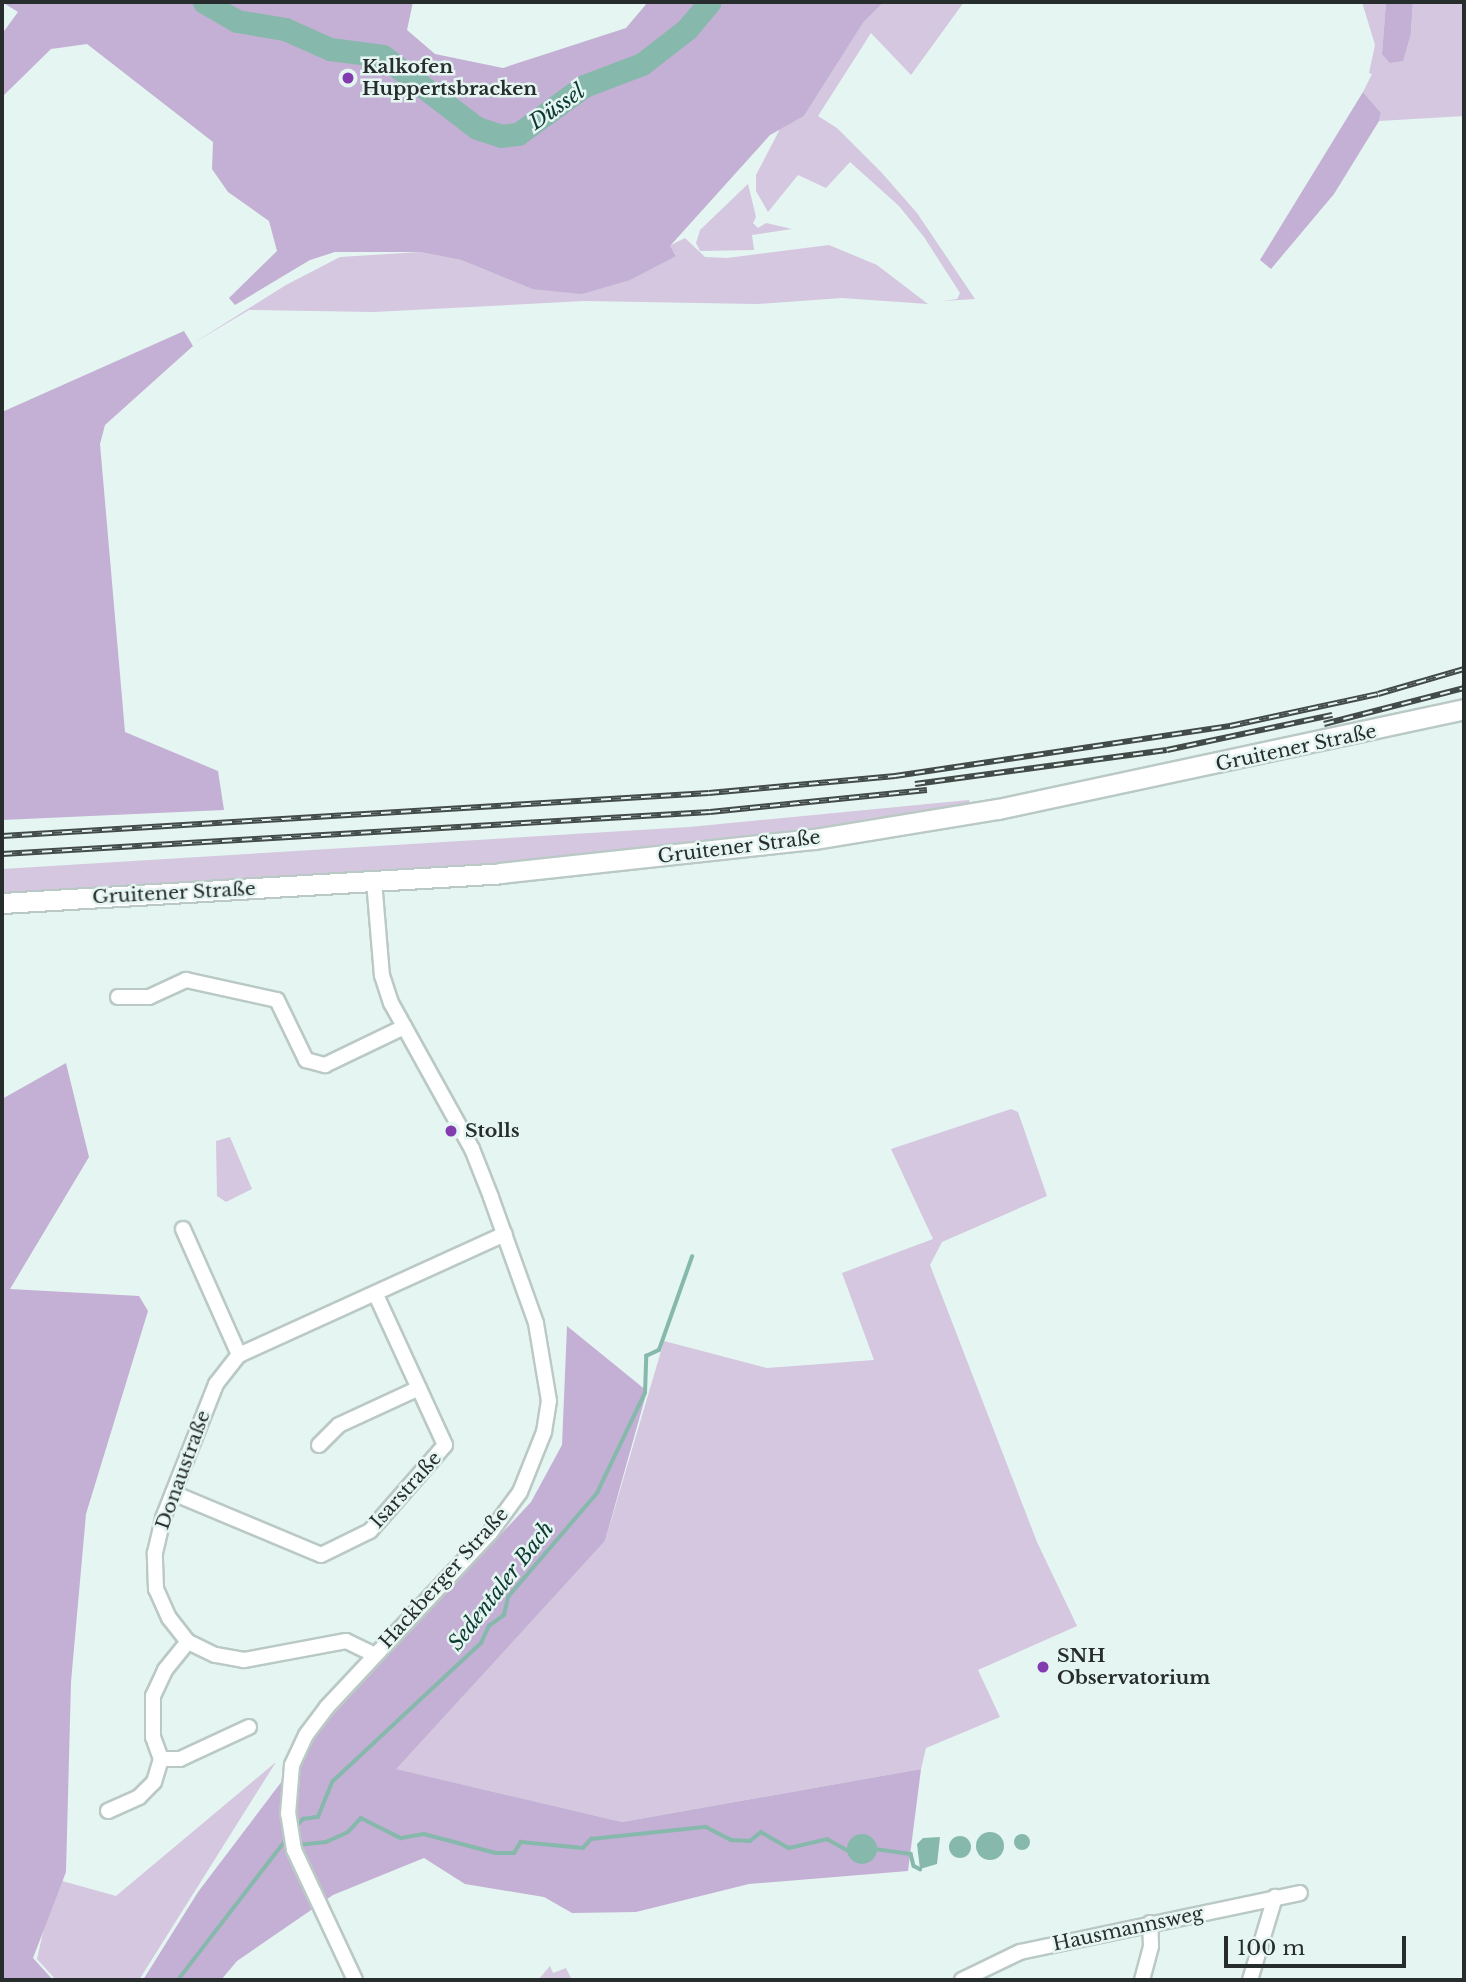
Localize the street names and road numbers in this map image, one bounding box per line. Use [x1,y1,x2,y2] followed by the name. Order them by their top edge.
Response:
[1213,720,1379,776] street label: Gruitener Straße
[656,826,822,868] street label: Gruitener Straße
[91,877,257,909] street label: Gruitener Straße
[151,1407,215,1533] street label: Donaustraße
[366,1447,446,1533] street label: Isarstraße
[375,1503,513,1653] street label: Hackberger Straße
[1051,1902,1205,1956] street label: Hausmannsweg

